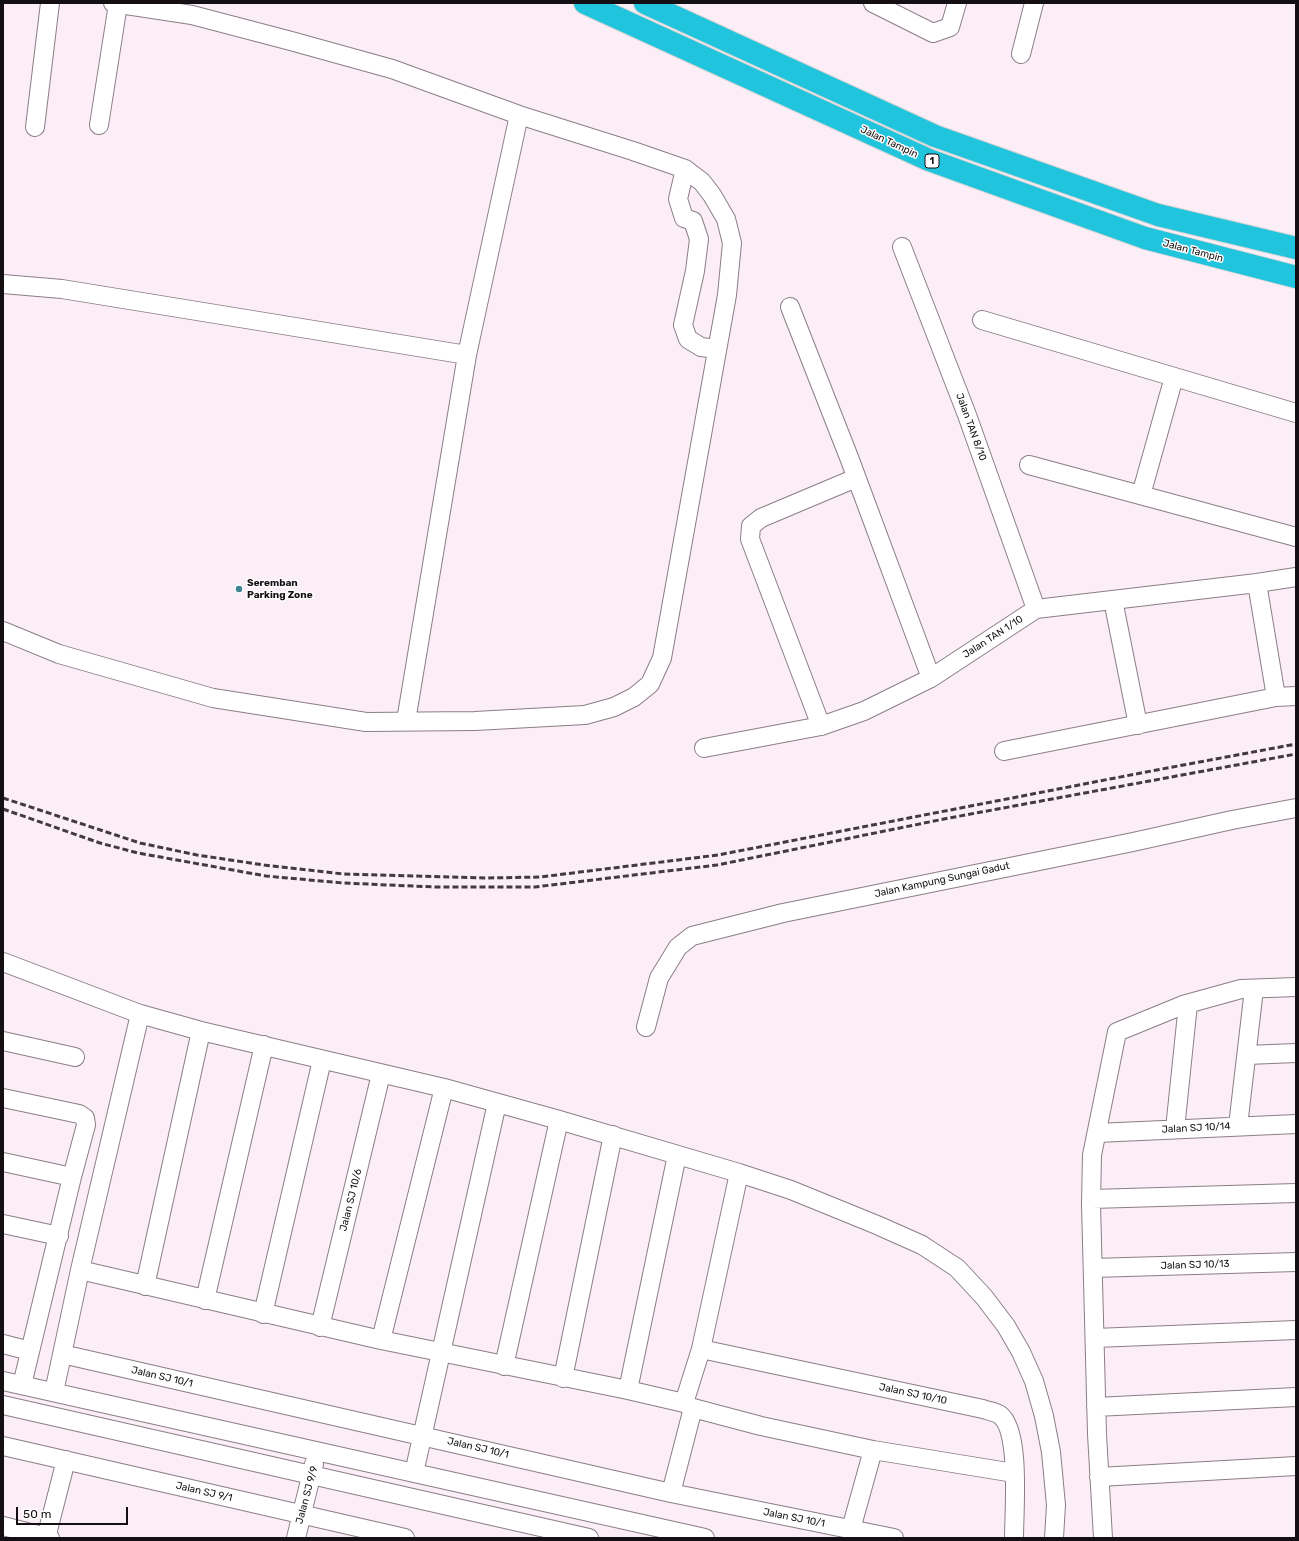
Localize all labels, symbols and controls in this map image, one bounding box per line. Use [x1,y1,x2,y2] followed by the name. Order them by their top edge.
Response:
[858,123,920,161] street label: Jalan Tampin
[925,154,939,168] road number: 1
[1162,237,1224,265] street label: Jalan Tampin
[953,392,989,462] street label: Jalan TAN 8/10
[247,577,313,600] place label: Seremban Parking Zone
[234,584,244,594] marker: Seremban Parking Zone
[961,613,1025,661] street label: Jalan TAN 1/10
[873,860,1011,900] street label: Jalan Kampung Sungai Gadut
[1161,1120,1231,1136] street label: Jalan SJ 10/14
[337,1167,365,1233] street label: Jalan SJ 10/6
[1160,1258,1230,1272] street label: Jalan SJ 10/13
[130,1364,194,1390] street label: Jalan SJ 10/1
[878,1381,948,1407] street label: Jalan SJ 10/10
[446,1435,510,1461] street label: Jalan SJ 10/1
[294,1465,320,1525] street label: Jalan SJ 9/9
[175,1480,233,1504] street label: Jalan SJ 9/1
[18,1499,130,1525] scale bar
[762,1506,826,1530] street label: Jalan SJ 10/1
[23,1507,51,1521] text: 50 m

